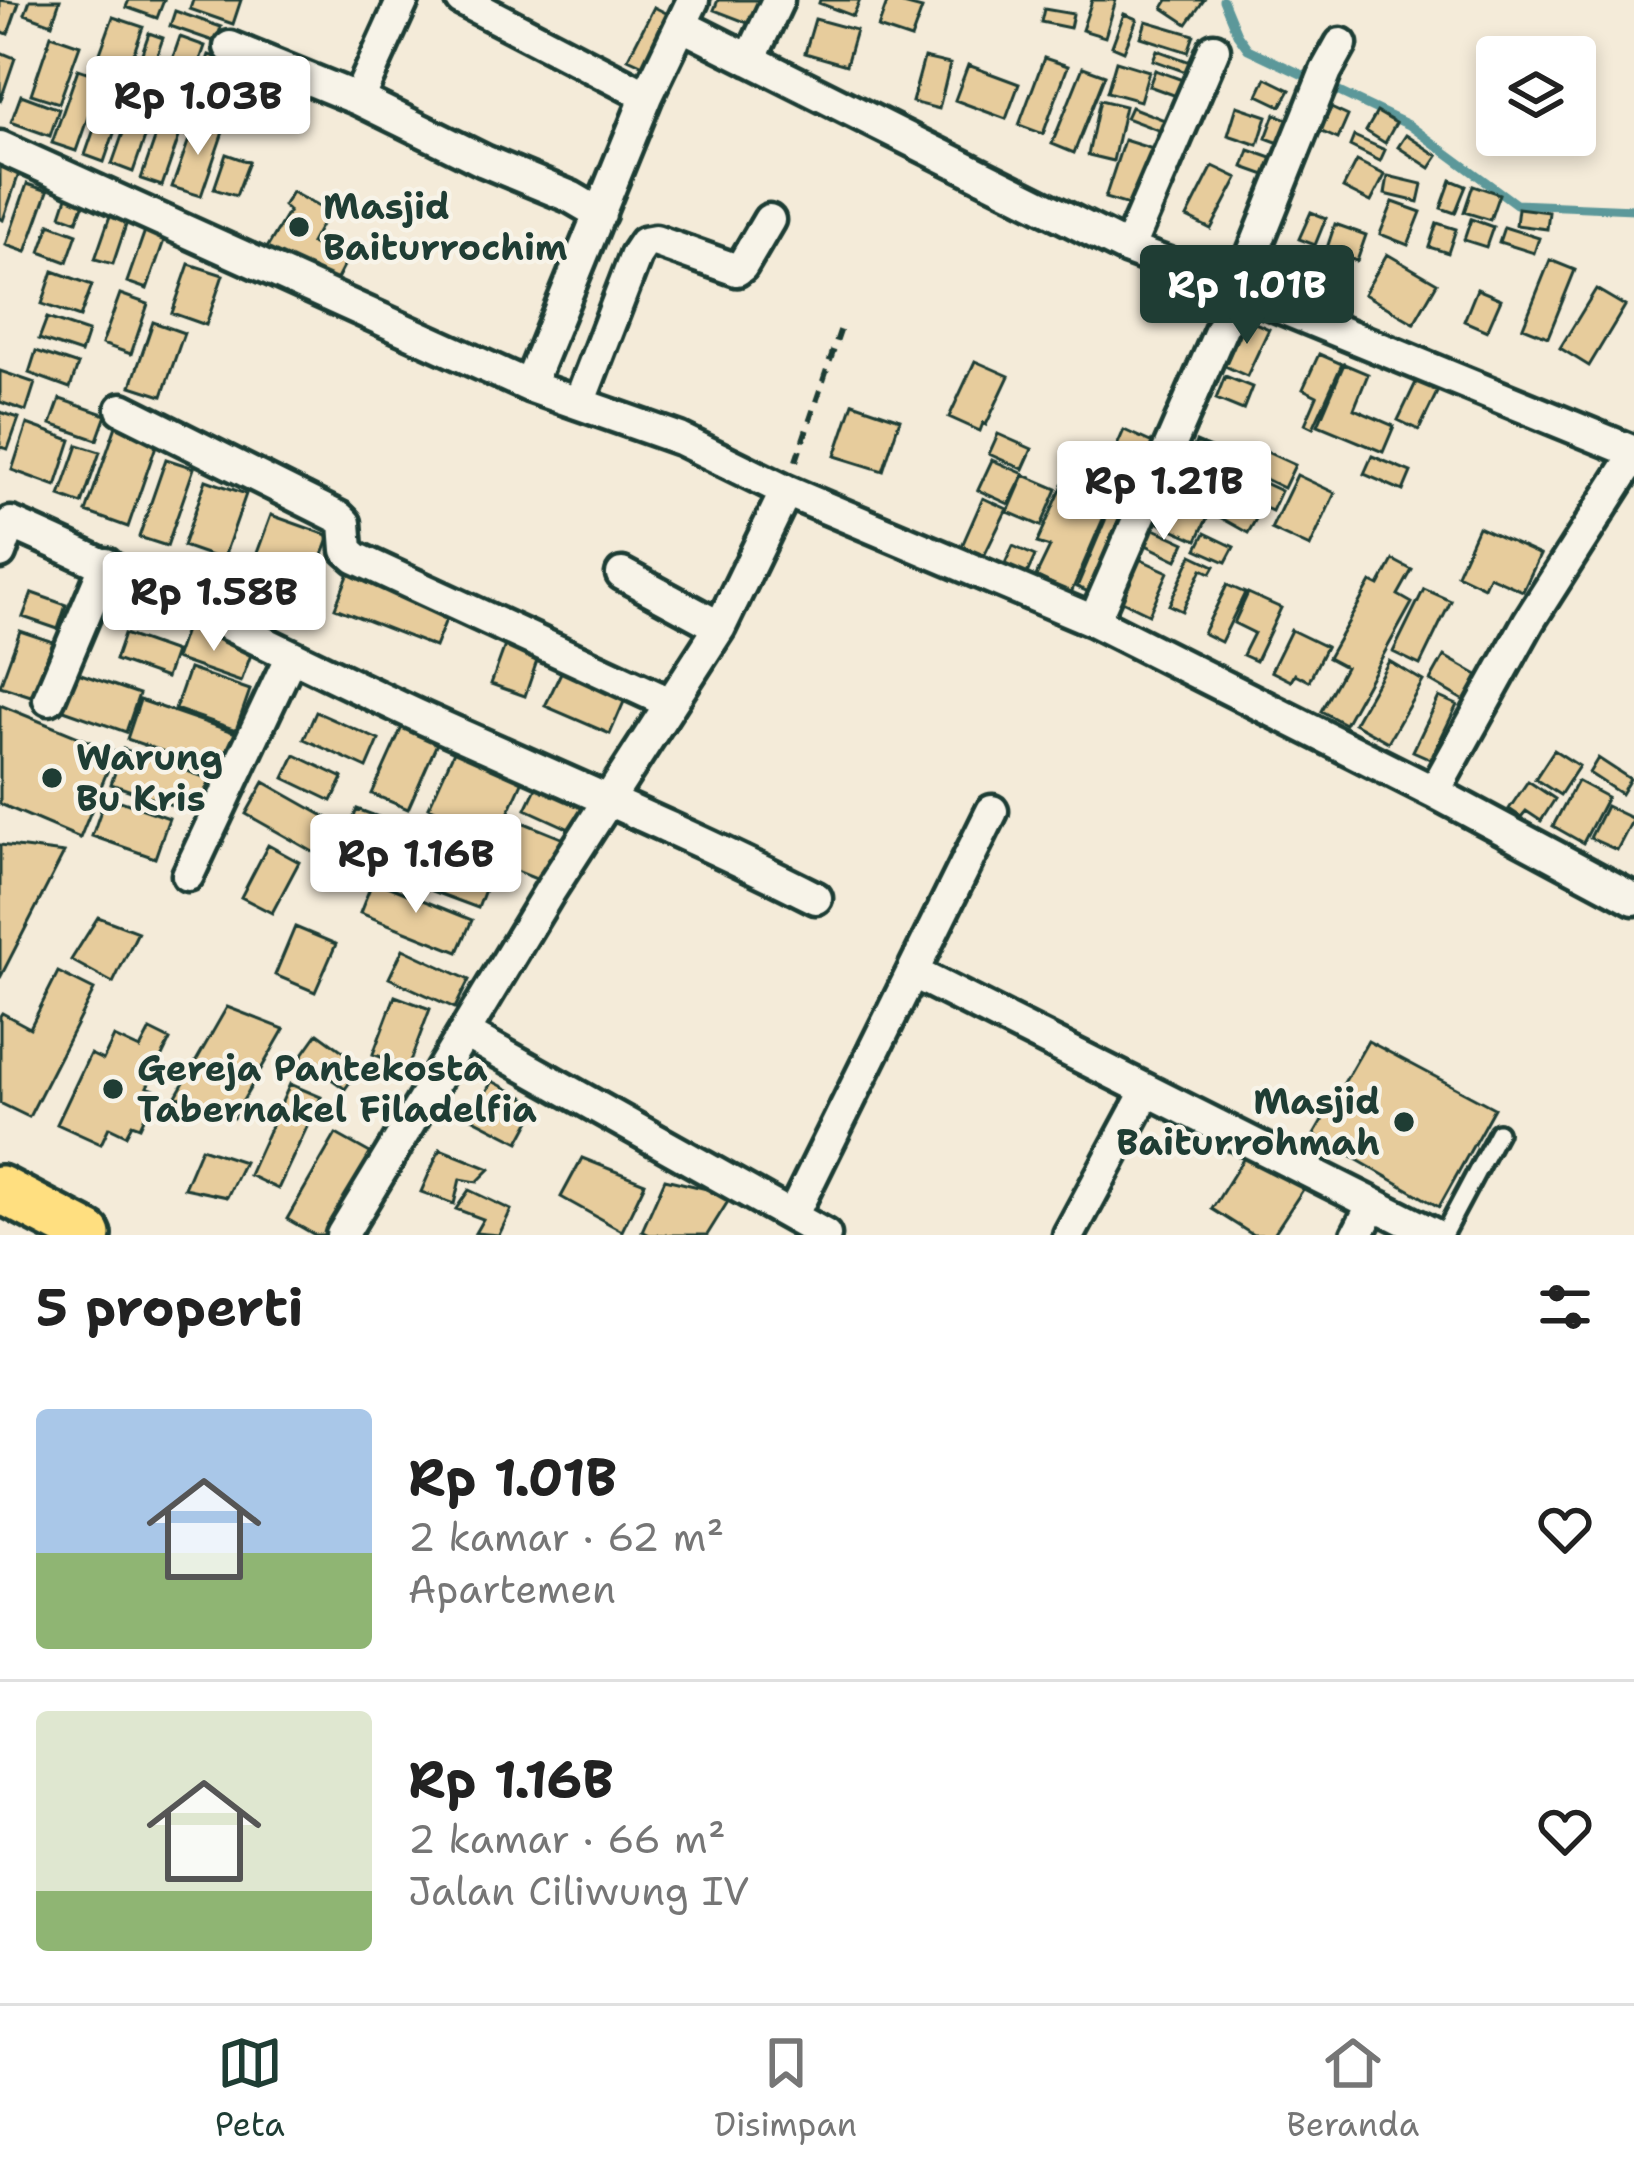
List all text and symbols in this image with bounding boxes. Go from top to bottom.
map controls [1476,36,1596,156]
button: layers [1476,36,1596,156]
pin: Rp 1.03B [74,56,322,158]
text: Rp 1.03B [113,69,283,121]
place label: Masjid Baiturrochim [323,182,568,272]
marker: Masjid Baiturrochim [286,214,312,240]
pin: Rp 1.01B [1123,245,1371,347]
text: Rp 1.01B [1167,258,1327,310]
pin: Rp 1.21B [1040,441,1288,543]
text: Rp 1.21B [1084,454,1244,506]
pin: Rp 1.58B [90,552,338,654]
text: Rp 1.58B [130,565,298,617]
place label: Warung Bu Kris [76,733,223,823]
marker: Warung Bu Kris [39,765,65,791]
pin: Rp 1.16B [292,814,540,916]
text: Rp 1.16B [337,827,495,879]
place label: Gereja Pantekosta Tabernakel Filadelfia [137,1044,537,1134]
marker: Gereja Pantekosta Tabernakel Filadelfia [100,1076,126,1102]
place label: Masjid Baiturrohmah [1116,1077,1380,1167]
marker: Masjid Baiturrohmah [1391,1109,1417,1135]
text: 5 properti [36,1273,303,1341]
icon: filters [1532,1274,1598,1340]
text: Rp 1.01B [408,1443,617,1511]
icon: home [132,1457,276,1601]
icon: heart [1532,1496,1598,1562]
text: 2 kamar · 62 m² [408,1511,724,1563]
text: Apartemen [408,1563,616,1615]
text: Rp 1.16B [408,1745,614,1813]
icon: home [132,1759,276,1903]
icon: heart [1532,1798,1598,1864]
text: 2 kamar · 66 m² [408,1813,726,1865]
text: Jalan Ciliwung IV [408,1865,749,1917]
tab: Peta [215,2030,285,2147]
tab: Disimpan [714,2030,857,2147]
tab: Beranda [1286,2030,1419,2147]

